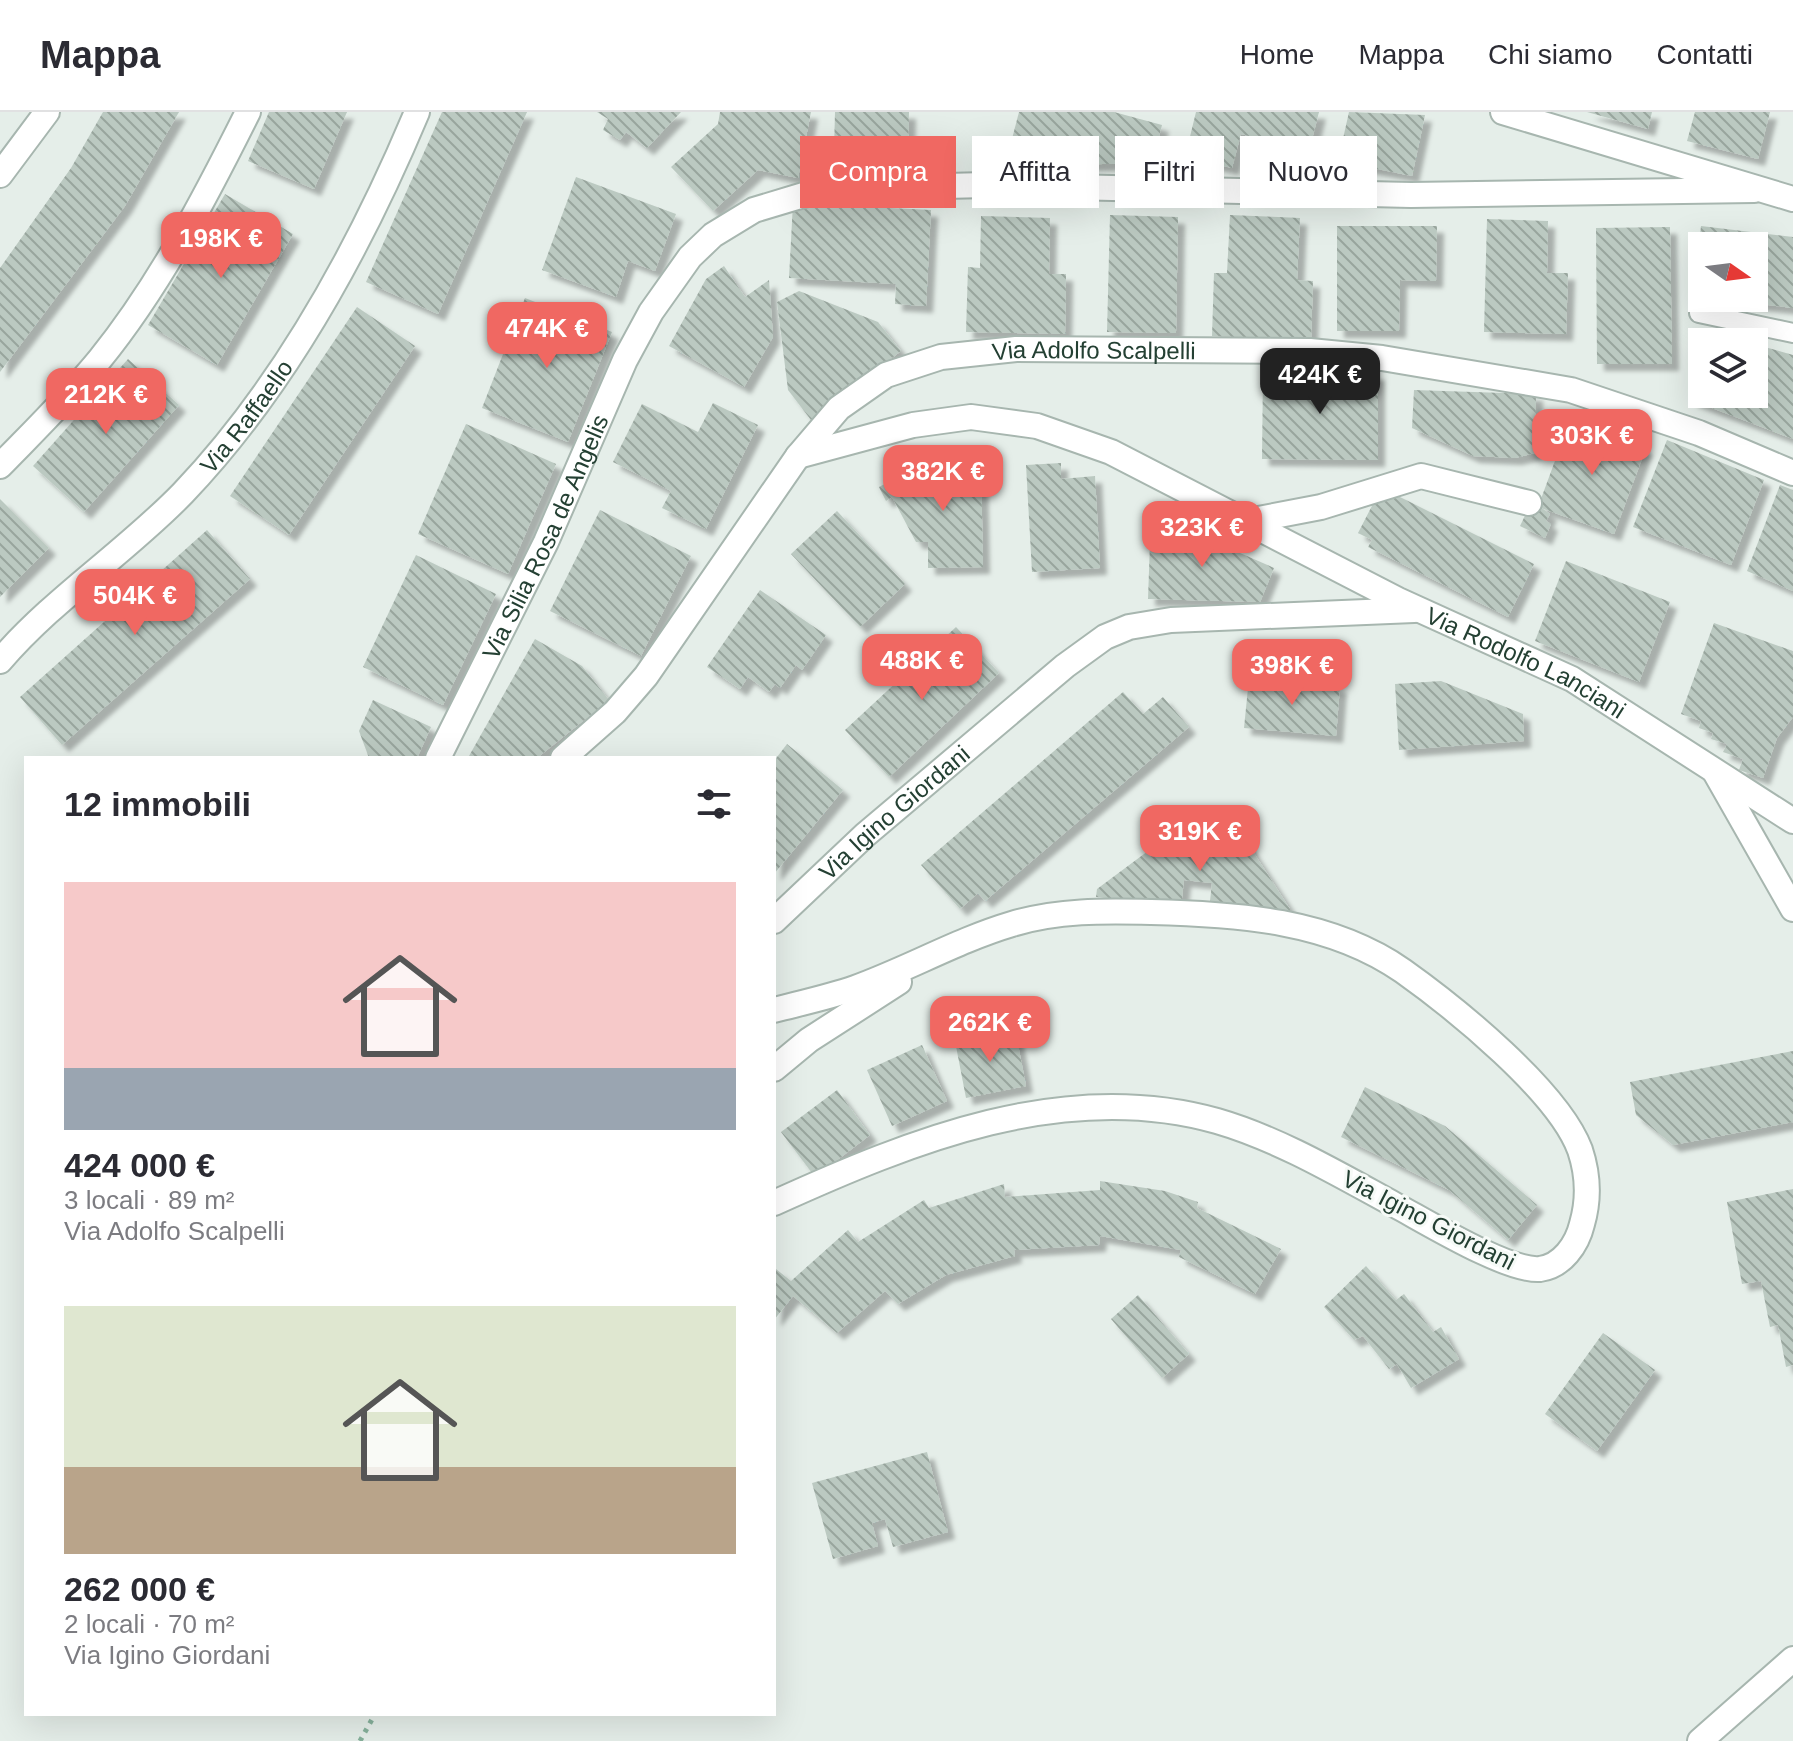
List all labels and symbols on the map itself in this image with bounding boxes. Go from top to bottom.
pin: 198K € [156,212,286,280]
north arrow [1688,232,1768,312]
pin: 474K € [482,302,612,370]
street label: Via Adolfo Scalpelli [991,335,1196,365]
pin: 424K € [1255,348,1385,416]
street label: Via Raffaello [194,355,298,479]
pin: 212K € [41,368,171,436]
pin: 303K € [1527,409,1657,477]
street label: Via Silia Rosa de Angelis [476,410,613,663]
pin: 382K € [878,445,1008,513]
pin: 323K € [1137,501,1267,569]
pin: 504K € [70,569,200,637]
street label: Via Rodolfo Lanciani [1422,601,1631,723]
pin: 488K € [857,634,987,702]
pin: 398K € [1227,639,1357,707]
street label: Via Igino Giordani [813,739,975,885]
pin: 319K € [1135,805,1265,873]
pin: 262K € [925,996,1055,1064]
street label: Via Igino Giordani [1338,1165,1520,1275]

